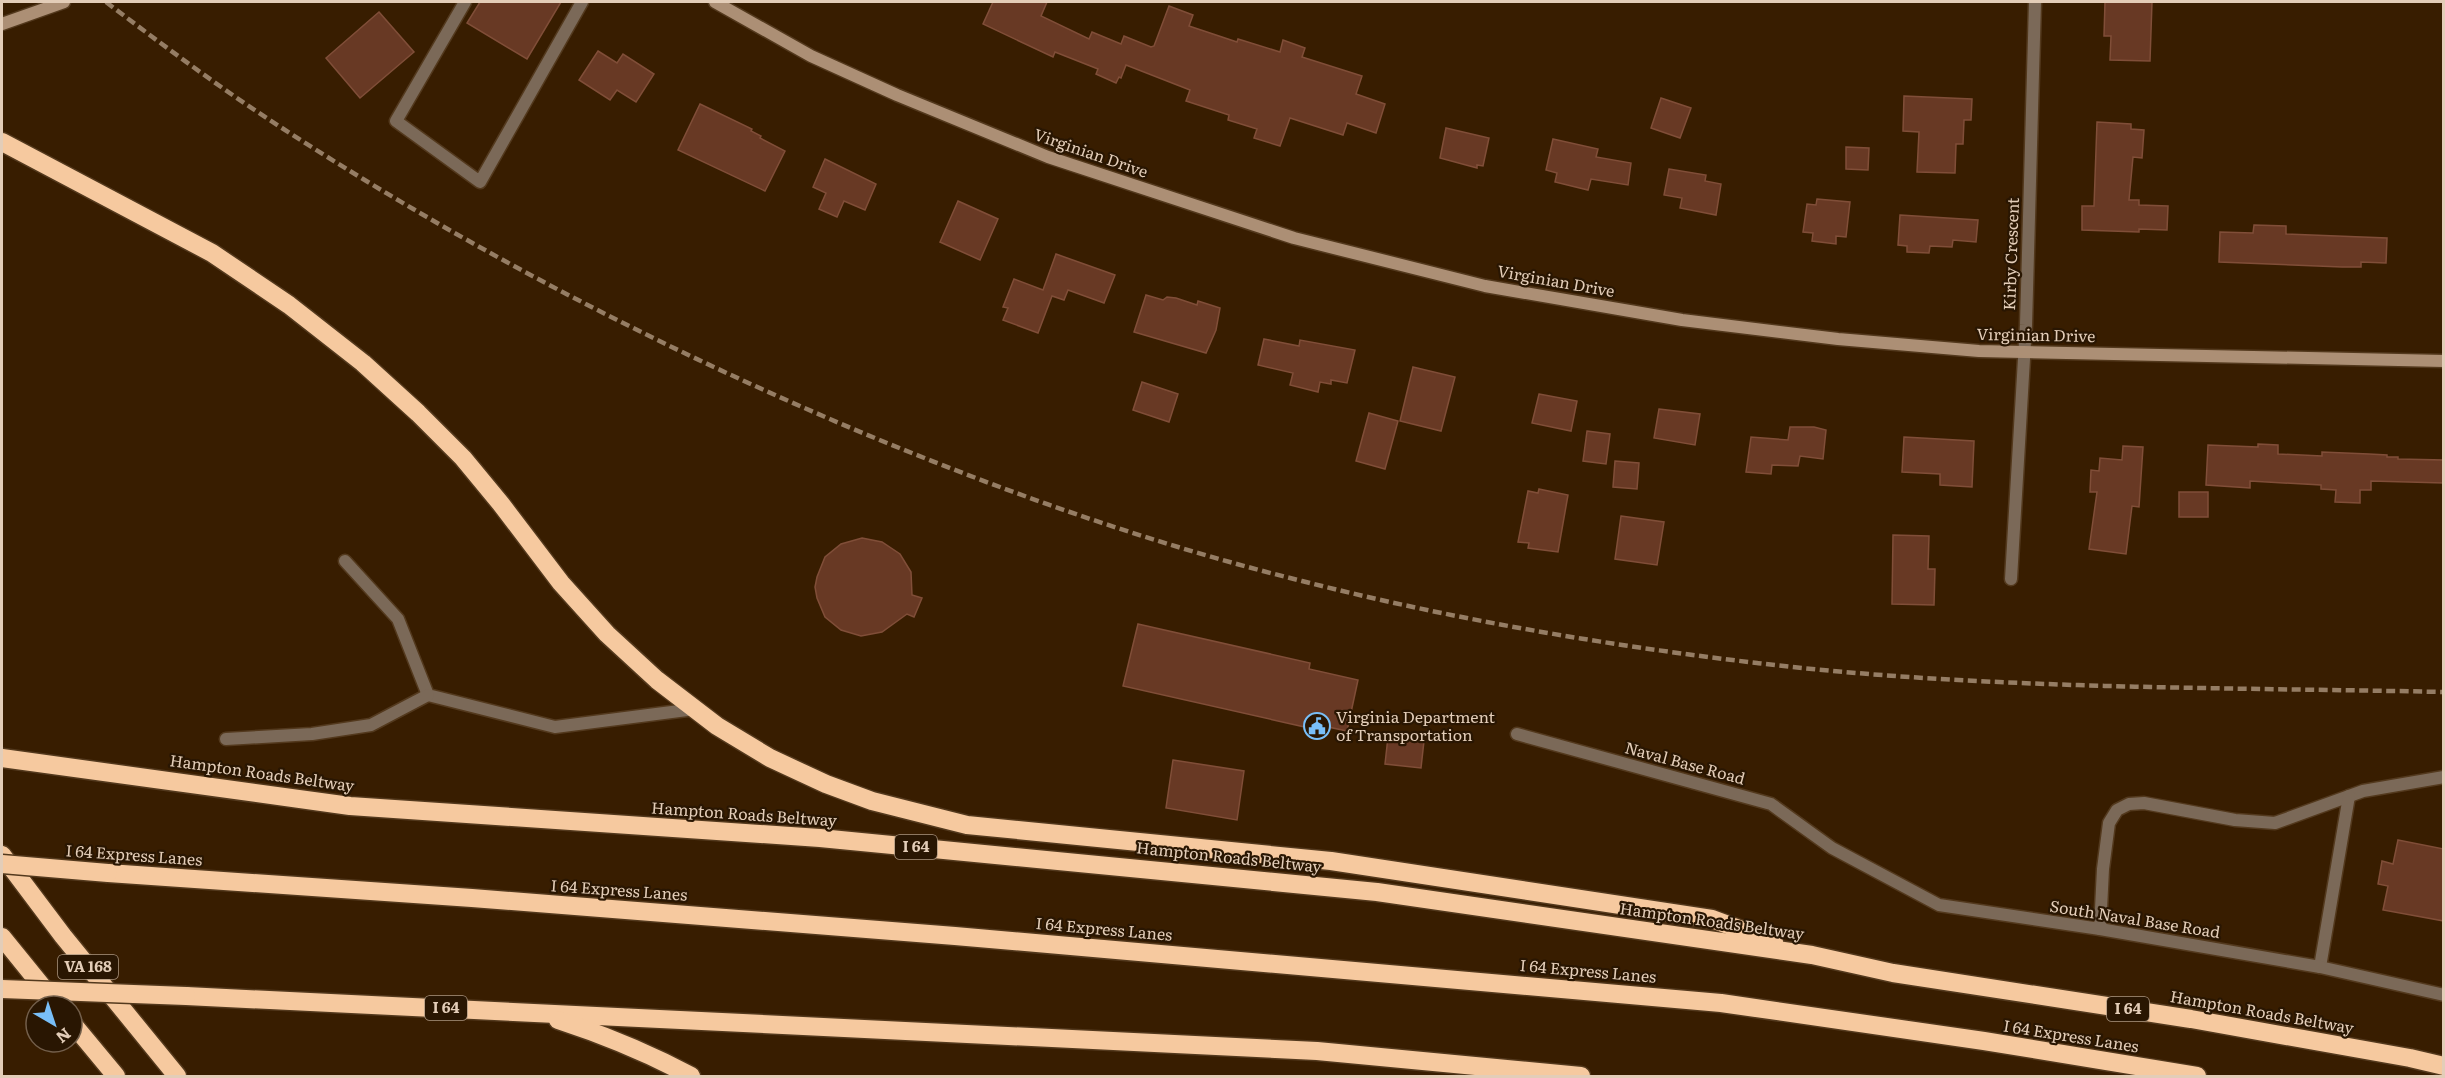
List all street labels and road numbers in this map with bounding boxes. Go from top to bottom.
street label: Virginian Drive [1031,121,1151,183]
street label: Kirby Crescent [1996,197,2024,311]
street label: Virginian Drive [1496,258,1617,302]
street label: Virginian Drive [1976,321,2096,347]
street label: Naval Base Road [1622,734,1748,790]
street label: Hampton Roads Beltway [168,747,357,797]
street label: Hampton Roads Beltway [650,795,838,832]
street label: Hampton Roads Beltway [1135,834,1324,878]
road number: I 64 [895,835,937,859]
street label: I 64 Express Lanes [65,837,203,871]
street label: I 64 Express Lanes [550,872,688,906]
street label: South Naval Base Road [2048,893,2222,943]
street label: Hampton Roads Beltway [1618,895,1807,945]
street label: I 64 Express Lanes [1035,910,1173,946]
street label: I 64 Express Lanes [1519,952,1657,988]
road number: VA 168 [58,955,118,979]
street label: Hampton Roads Beltway [2168,983,2357,1039]
road number: I 64 [425,996,467,1020]
road number: I 64 [2107,997,2149,1021]
street label: I 64 Express Lanes [2002,1012,2141,1058]

